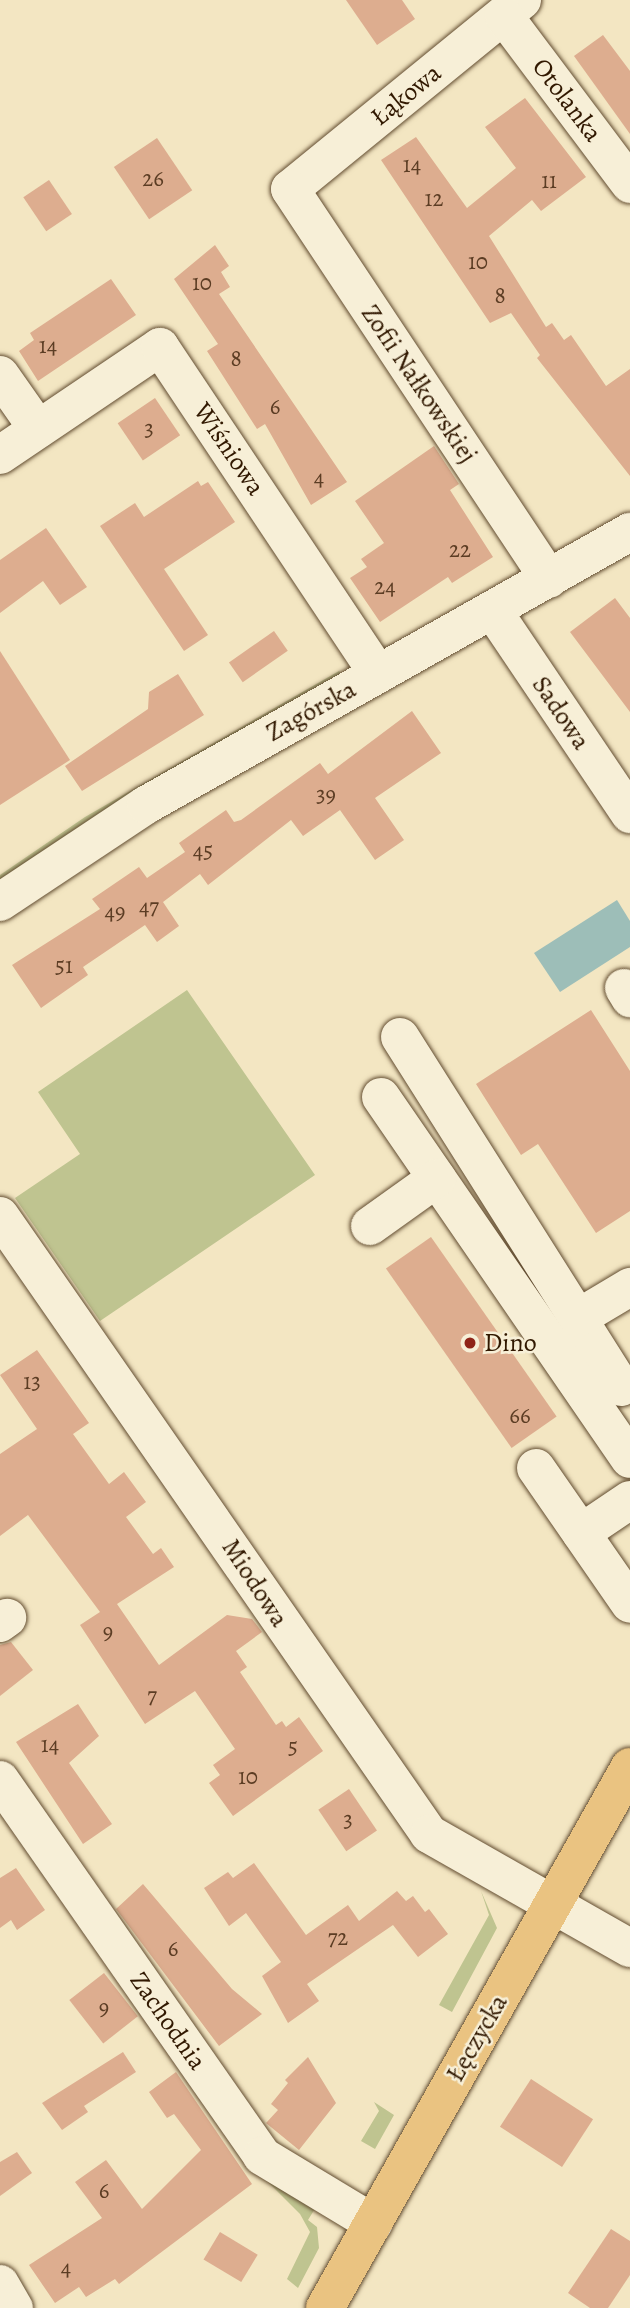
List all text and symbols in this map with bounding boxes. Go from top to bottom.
street label: Otolanka [525,52,609,148]
street label: Łąkowa [365,57,447,133]
house number: 14 [403,151,421,179]
house number: 26 [142,165,164,193]
house number: 11 [541,167,557,195]
house number: 12 [425,185,443,213]
house number: 10 [468,248,488,276]
house number: 10 [192,269,212,297]
house number: 8 [494,282,506,310]
street label: Zofii Nałkowskiej [355,299,483,469]
house number: 14 [39,332,57,360]
house number: 8 [230,345,242,373]
house number: 6 [270,393,280,421]
street label: Wiśniowa [187,397,271,501]
house number: 3 [144,415,154,443]
house number: 4 [314,464,324,492]
house number: 22 [449,536,471,564]
house number: 24 [374,573,396,601]
street label: Sadowa [525,670,597,756]
street label: Zagórska [261,674,361,748]
house number: 39 [316,781,336,809]
house number: 45 [193,837,213,865]
house number: 47 [139,893,159,921]
house number: 49 [105,898,125,926]
house number: 51 [55,952,73,980]
place label: Dino [484,1327,537,1359]
marker: Dino [462,1335,478,1351]
house number: 13 [23,1368,41,1396]
house number: 66 [509,1402,531,1430]
street label: Miodowa [215,1533,295,1633]
house number: 9 [103,1618,113,1646]
house number: 7 [147,1682,157,1710]
house number: 14 [41,1731,59,1759]
house number: 5 [288,1733,298,1761]
house number: 10 [238,1763,258,1791]
house number: 3 [343,1806,353,1834]
house number: 72 [328,1924,348,1952]
house number: 6 [168,1935,178,1963]
street label: Zachodnia [123,1966,213,2076]
street label: Łęczycka [440,1989,514,2087]
house number: 9 [99,1994,109,2022]
house number: 6 [99,2177,109,2205]
house number: 4 [61,2254,71,2282]

